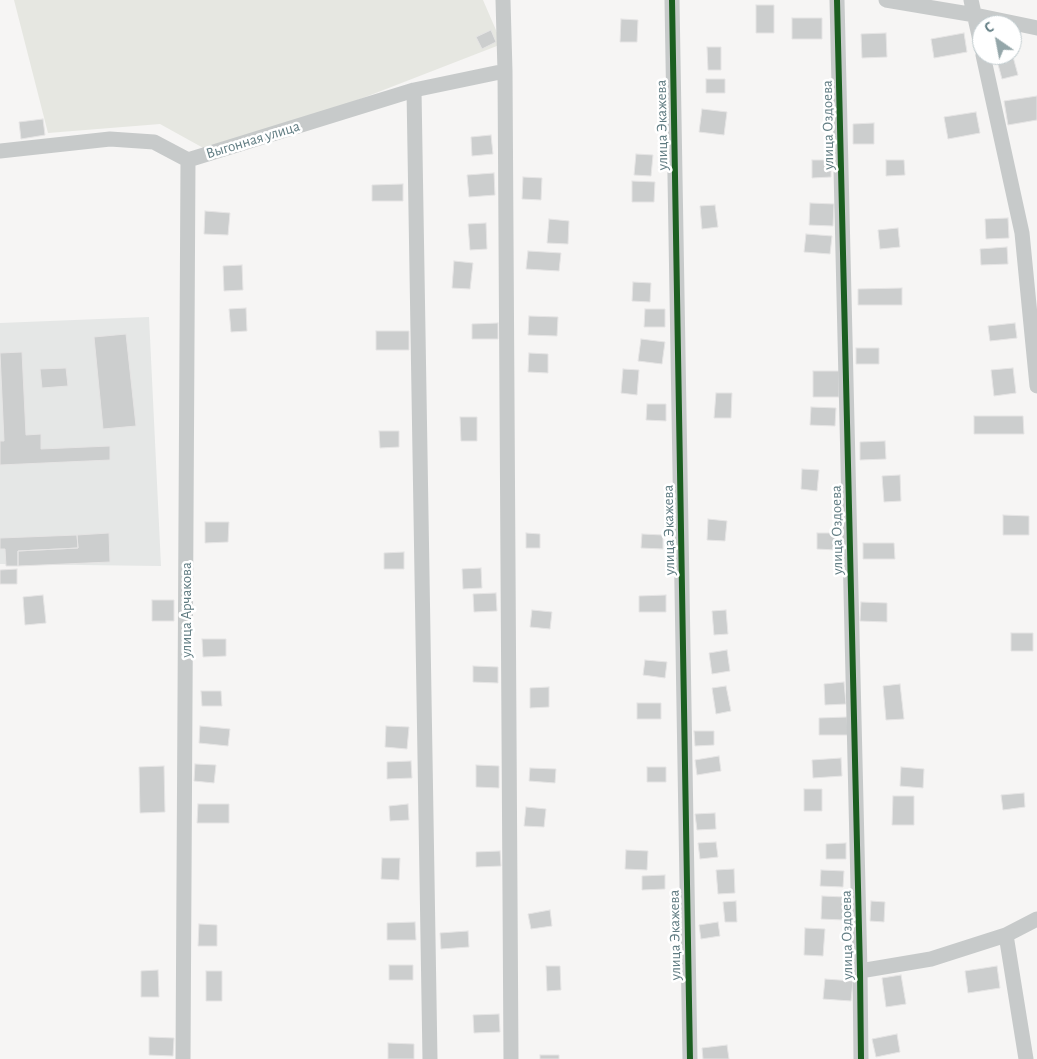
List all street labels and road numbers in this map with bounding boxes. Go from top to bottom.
street label: улица Экажева [652,80,672,170]
street label: улица Оздоева [818,80,838,170]
street label: Выгонная улица [204,117,302,163]
street label: улица Экажева [659,485,679,575]
street label: улица Оздоева [827,485,847,575]
street label: улица Арчакова [177,562,195,658]
street label: улица Экажева [665,890,685,980]
street label: улица Оздоева [837,890,857,980]

